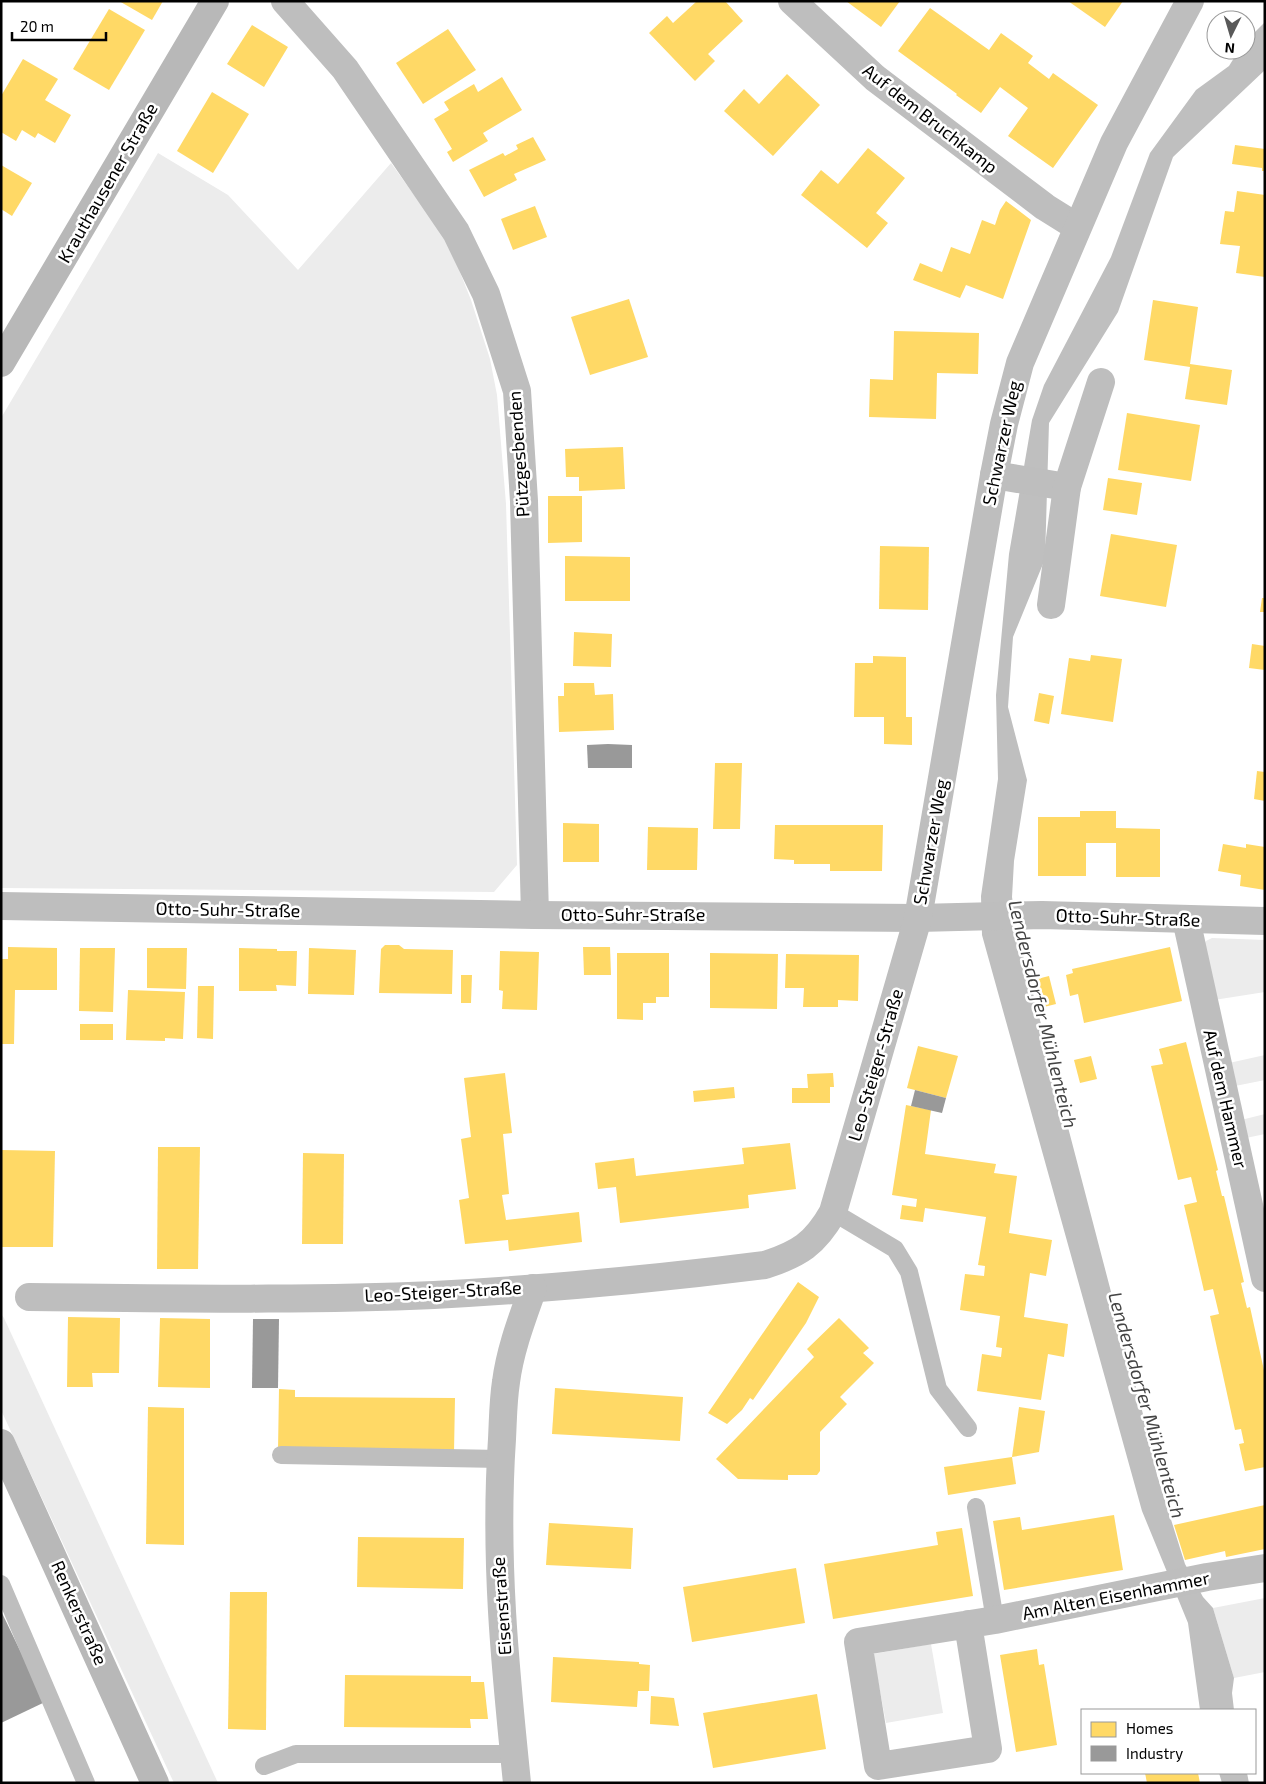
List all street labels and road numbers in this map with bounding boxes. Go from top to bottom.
street label: Auf dem Bruchkamp [859,59,1002,178]
street label: Krauthausener Straße [52,99,162,266]
street label: Schwarzer Weg [977,378,1025,507]
street label: Pützgesbenden [503,390,533,518]
street label: Schwarzer Weg [908,777,952,906]
street label: Otto-Suhr-Straße [156,897,301,921]
street label: Otto-Suhr-Straße [561,903,705,925]
street label: Otto-Suhr-Straße [1055,903,1201,931]
street label: Leo-Steiger-Straße [843,986,907,1144]
street label: Auf dem Hammer [1199,1027,1253,1170]
street label: Leo-Steiger-Straße [364,1276,522,1306]
street label: Eisenstraße [487,1556,515,1656]
street label: Renkerstraße [47,1557,113,1668]
street label: Am Alten Eisenhammer [1020,1566,1211,1624]

